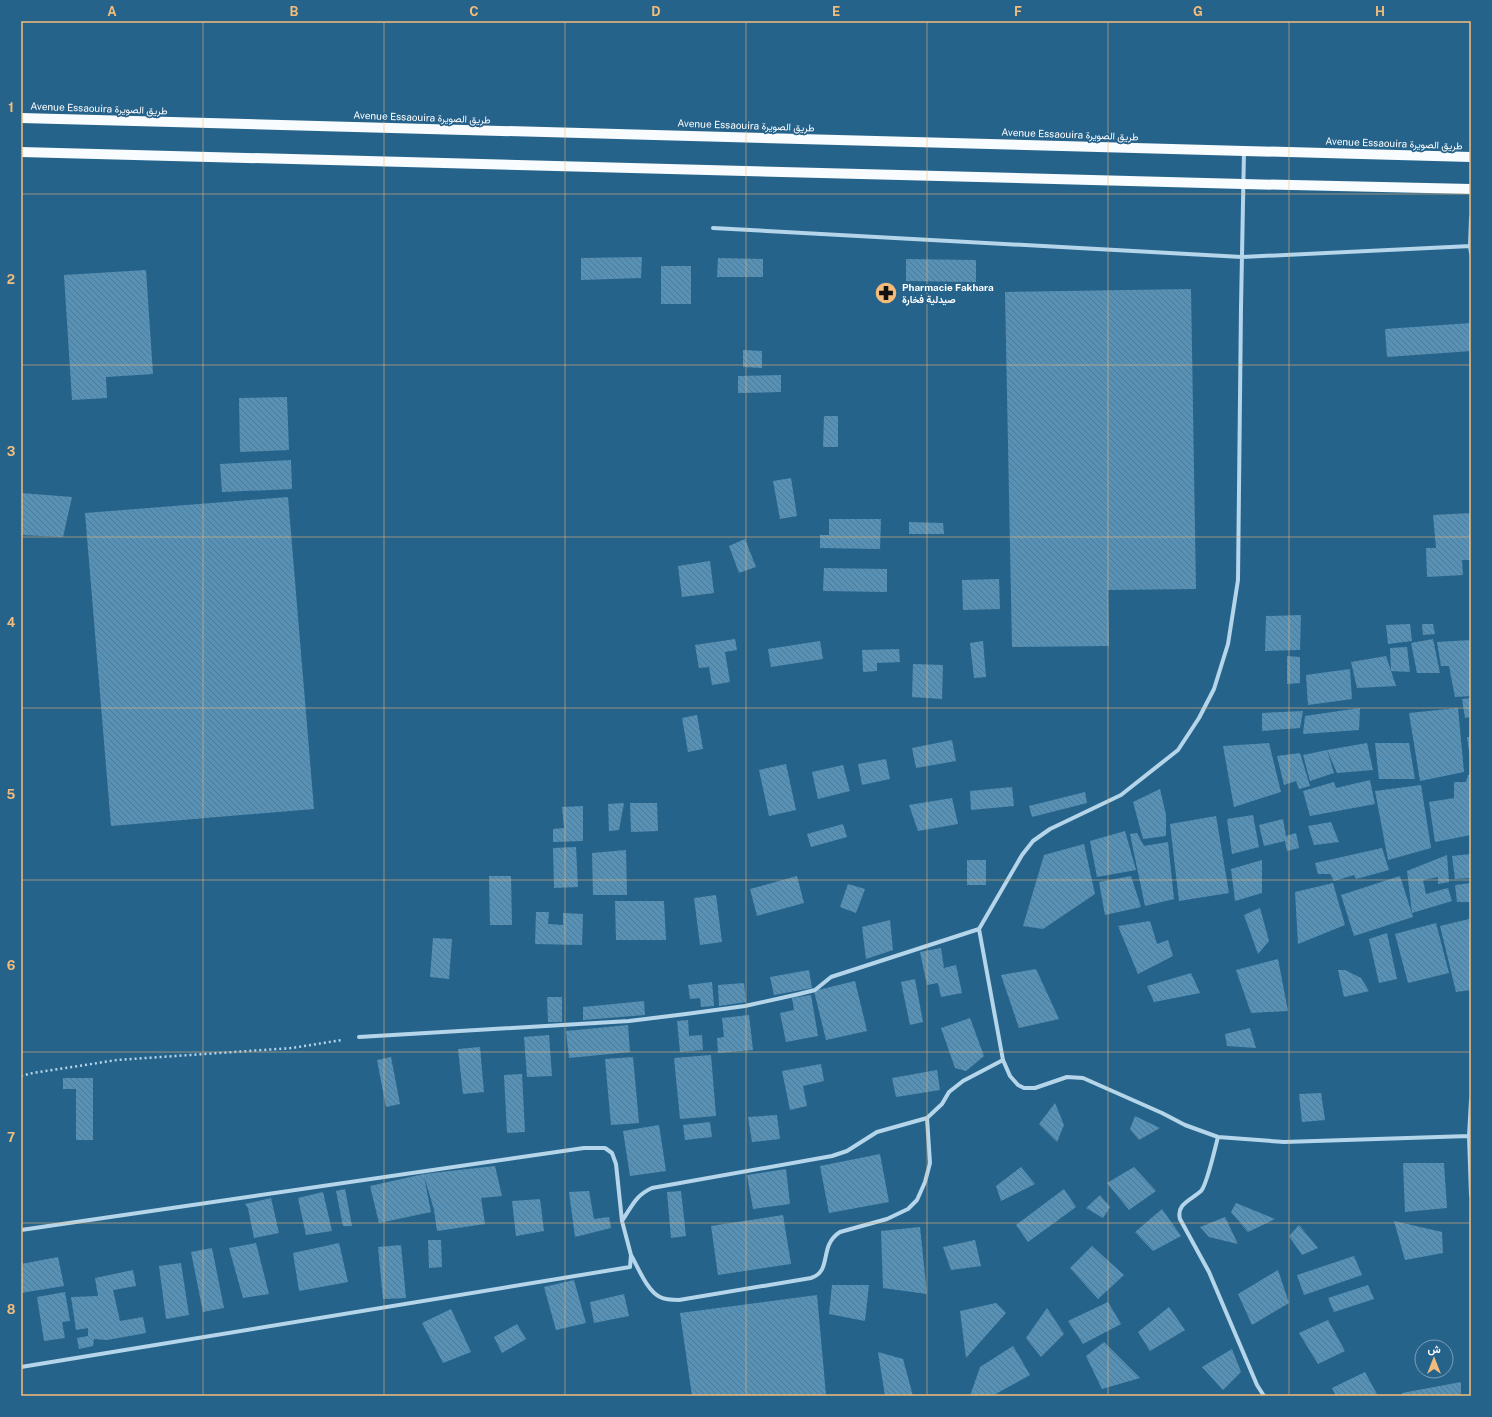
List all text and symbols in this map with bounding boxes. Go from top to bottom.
text: A [107,4,117,19]
text: B [290,4,299,19]
text: C [469,4,479,19]
text: D [651,4,661,19]
text: E [832,4,840,19]
text: F [1014,4,1022,19]
text: G [1193,4,1203,19]
text: H [1375,4,1385,19]
text: 1 [8,100,14,115]
street label: Avenue Essaouira طريق الصويرة [30,100,168,117]
street label: Avenue Essaouira طريق الصويرة [353,109,491,126]
street label: Avenue Essaouira طريق الصويرة [677,117,815,134]
street label: Avenue Essaouira طريق الصويرة [1001,126,1139,143]
street label: Avenue Essaouira طريق الصويرة [1325,135,1463,152]
text: 2 [7,272,15,287]
pharmacy icon: Pharmacie Fakhara صيدلية فخارة [873,280,899,306]
place label: Pharmacie Fakhara صيدلية فخارة [902,281,994,306]
text: 3 [7,444,16,459]
text: 4 [7,615,16,630]
text: 5 [7,787,16,802]
text: 6 [7,958,16,973]
text: 7 [7,1130,15,1145]
text: 8 [7,1302,16,1317]
north arrow [1414,1339,1454,1379]
text: ش [1427,1343,1441,1356]

